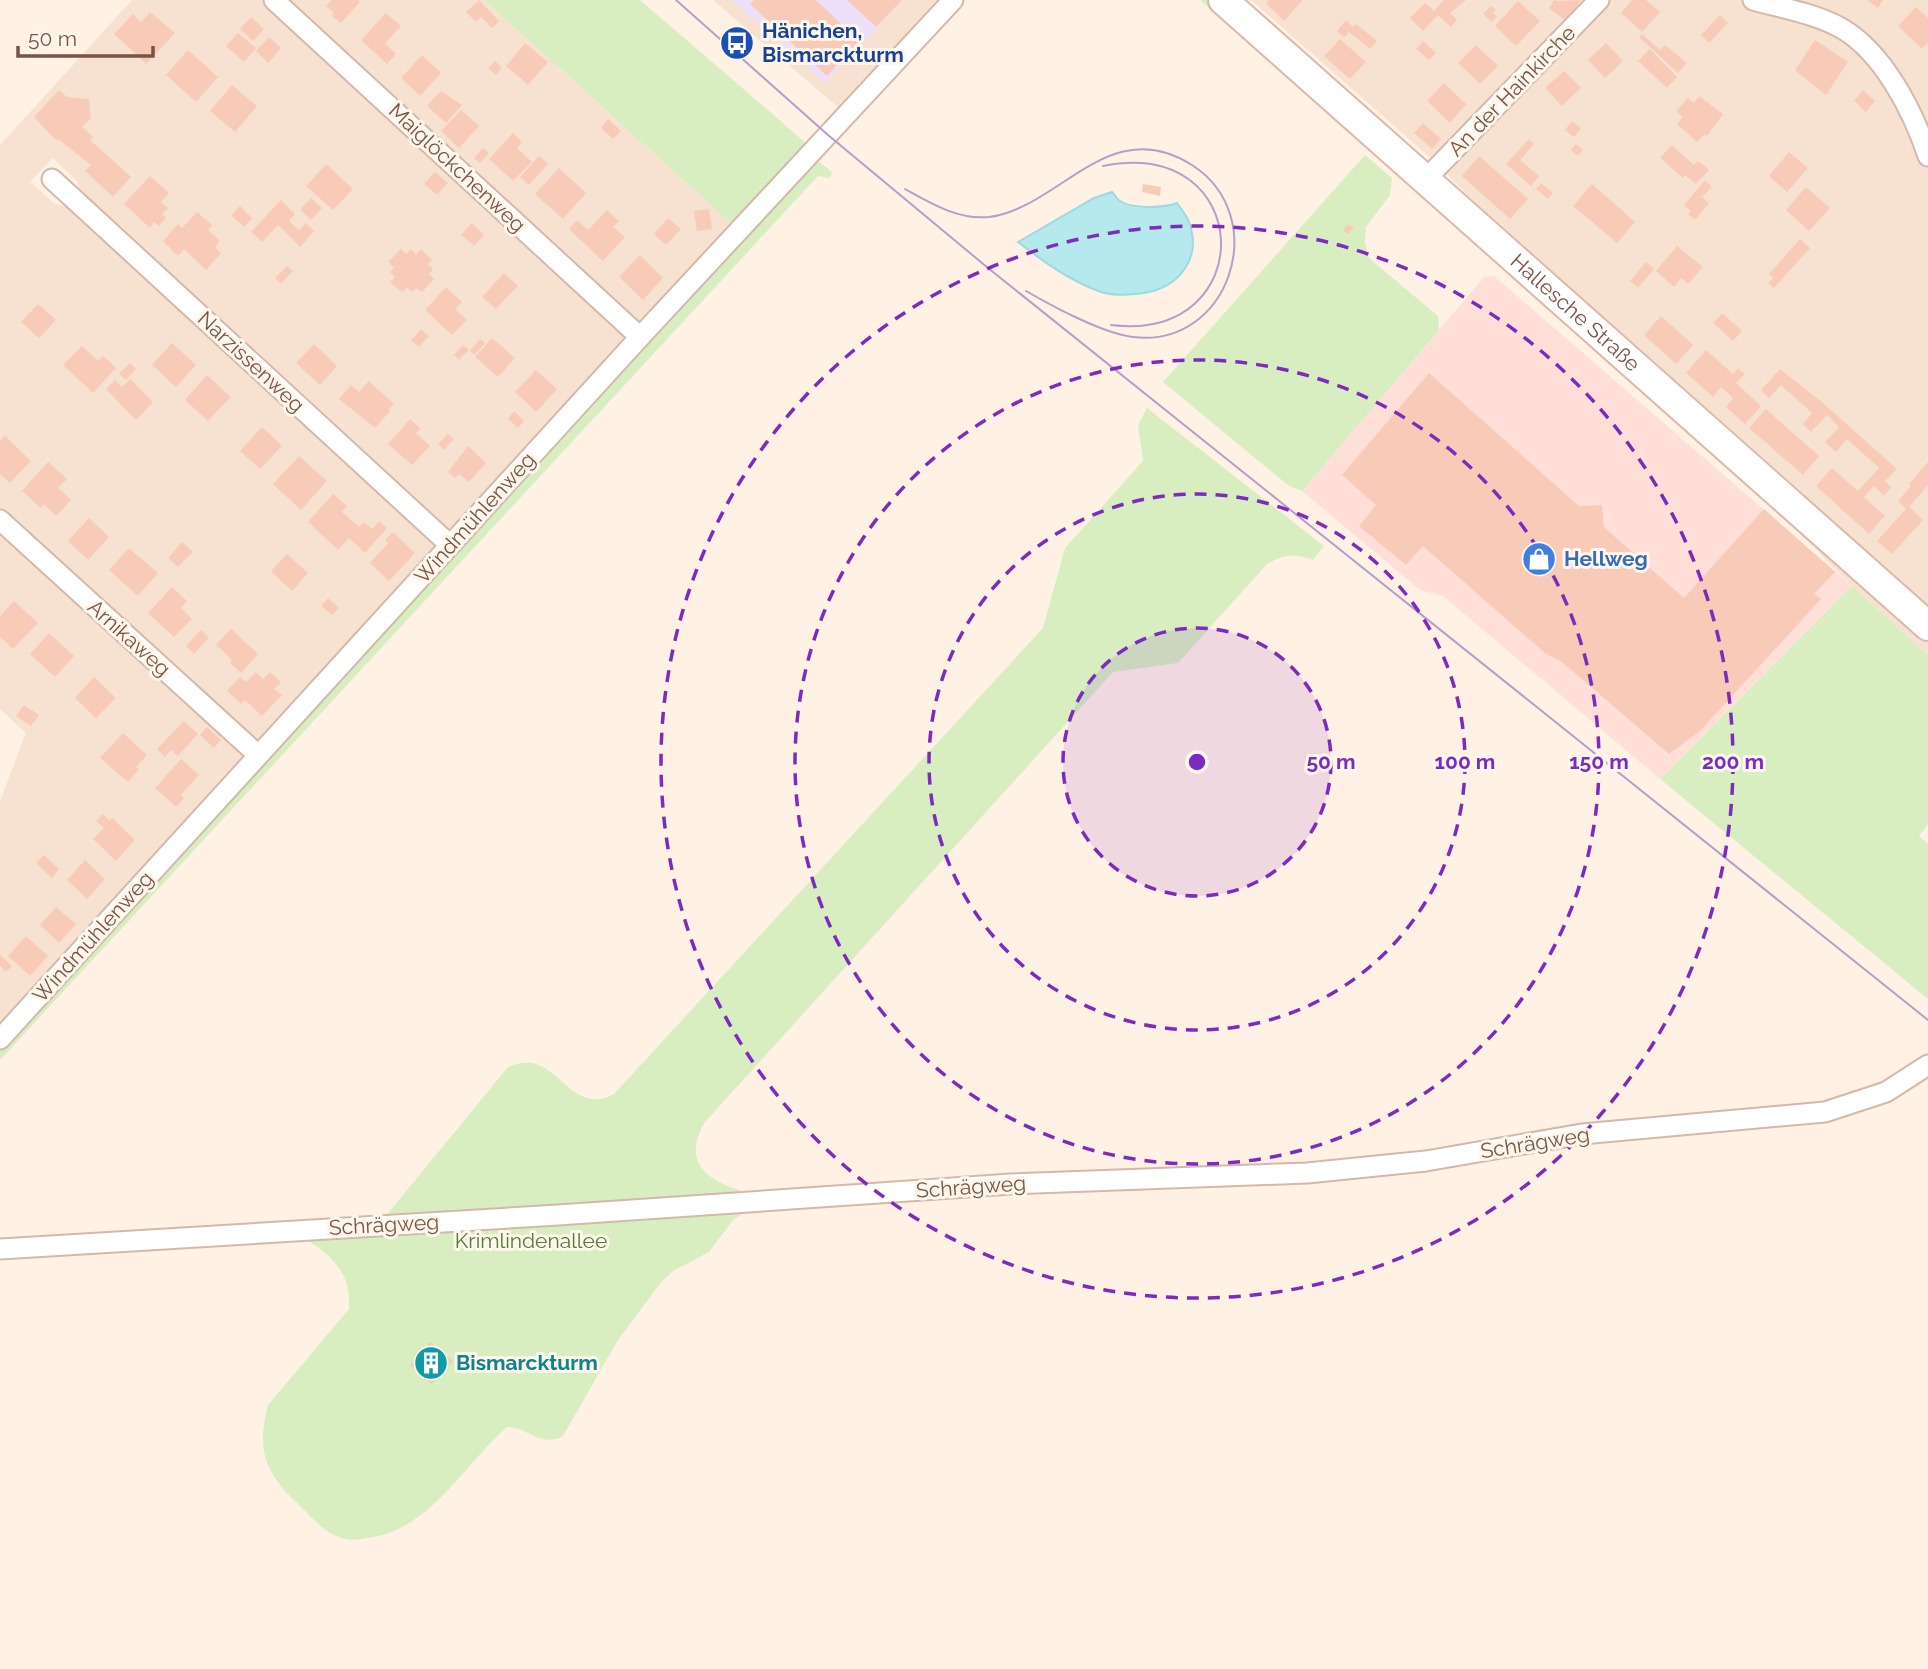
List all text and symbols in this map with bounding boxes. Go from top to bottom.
scale bar [18,14,152,58]
place label: Hänichen, Bismarckturm [762,18,904,67]
street label: An der Hainkirche [1443,20,1580,161]
bus stop icon: Hänichen, Bismarckturm [718,24,756,62]
text: 50 m [28,26,77,51]
street label: Maiglöckchenweg [384,98,531,237]
street label: Hallesche Straße [1506,248,1645,376]
street label: Narzissenweg [193,306,310,417]
street label: Windmühlenweg [409,447,540,588]
shop icon: Hellweg [1520,540,1558,578]
place label: Hellweg [1564,546,1648,571]
street label: Arnikaweg [83,594,176,681]
text: 50 m [1306,749,1356,774]
text: 100 m [1435,749,1495,774]
text: 150 m [1569,749,1629,774]
text: 200 m [1702,749,1764,774]
centre of rings [1185,750,1209,774]
street label: Windmühlenweg [27,866,158,1007]
street label: Schrägweg [1479,1122,1591,1163]
street label: Schrägweg [915,1170,1027,1203]
street label: Schrägweg [328,1209,440,1240]
park label: Krimlindenallee [455,1228,607,1253]
building icon: Bismarckturm [412,1344,450,1382]
place label: Bismarckturm [456,1350,598,1375]

